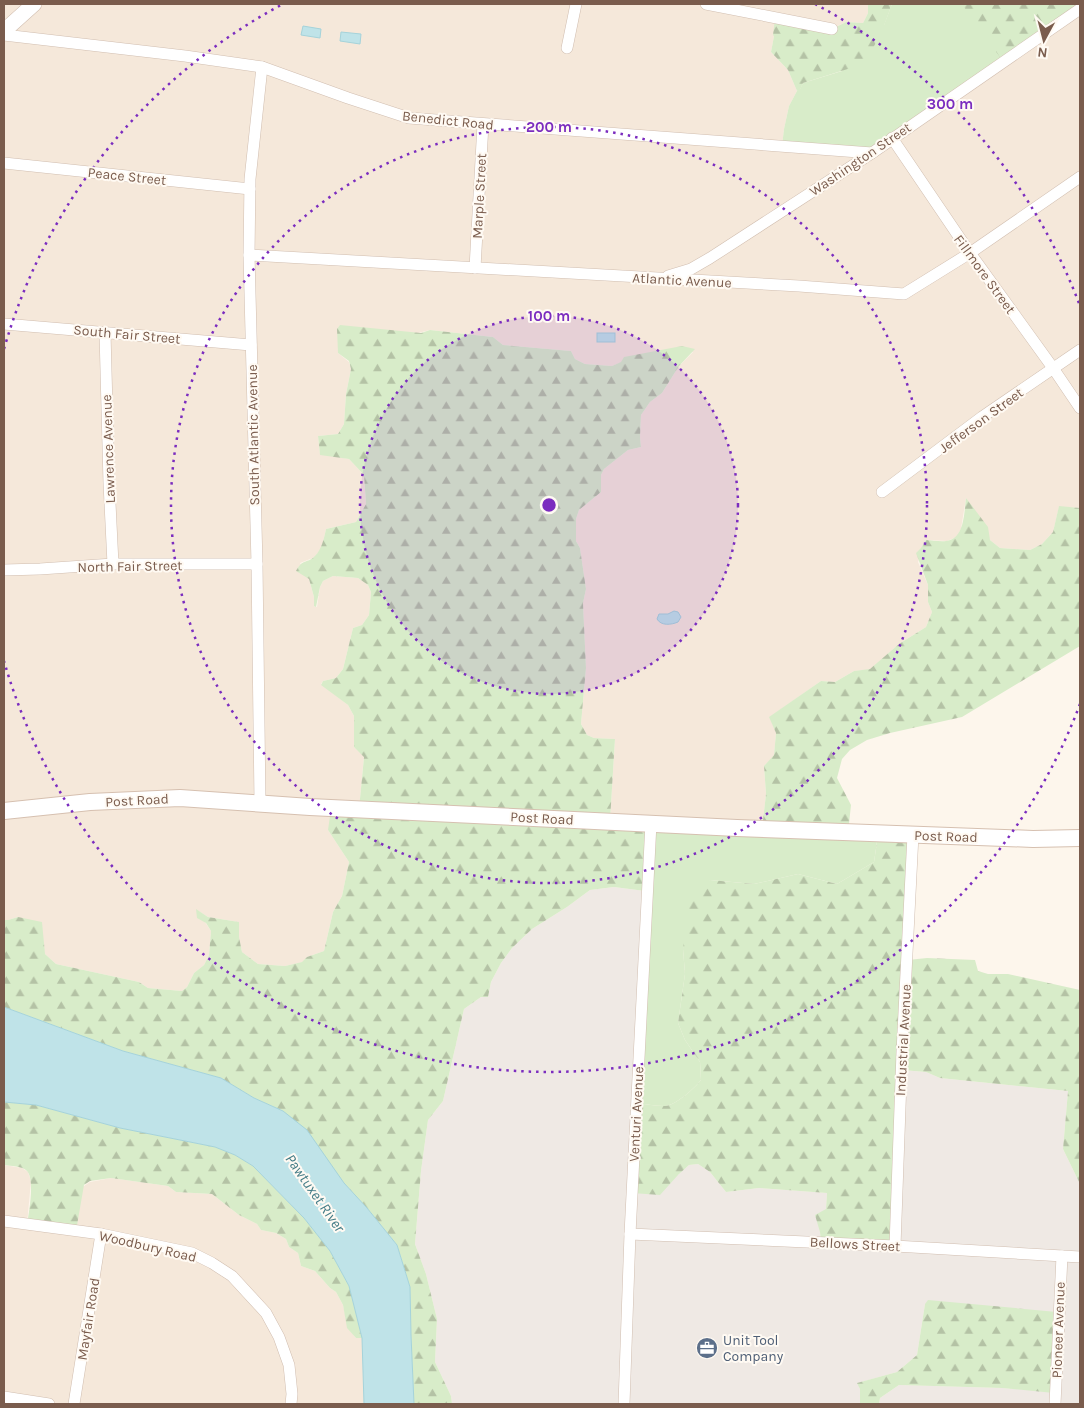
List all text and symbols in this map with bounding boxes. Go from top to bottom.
north arrow [1019,15,1069,65]
text: N [1036,43,1048,61]
text: 300 m [927,95,973,113]
street label: Benedict Road [401,107,495,134]
text: 200 m [526,118,572,136]
street label: Washington Street [806,119,914,200]
street label: Marple Street [469,153,490,239]
street label: Peace Street [87,164,167,189]
street label: Fillmore Street [950,231,1019,317]
street label: Atlantic Avenue [632,269,732,292]
text: 100 m [528,307,570,325]
street label: South Fair Street [73,321,181,348]
street label: South Atlantic Avenue [244,364,263,506]
street label: Jefferson Street [936,384,1027,457]
street label: Lawrence Avenue [98,394,119,504]
centre of rings [540,496,558,514]
street label: North Fair Street [77,557,183,576]
street label: Post Road [105,790,169,811]
street label: Post Road [510,808,574,829]
street label: Post Road [914,827,978,846]
street label: Industrial Avenue [892,984,915,1096]
street label: Venturi Avenue [626,1066,647,1162]
water label: Pawtuxet River [281,1150,349,1236]
street label: Woodbury Road [97,1227,198,1266]
street label: Bellows Street [809,1234,901,1255]
street label: Mayfair Road [74,1277,103,1362]
street label: Pioneer Avenue [1048,1281,1069,1379]
place label: Unit Tool Company [723,1332,784,1365]
office icon: Unit Tool Company [695,1336,719,1360]

